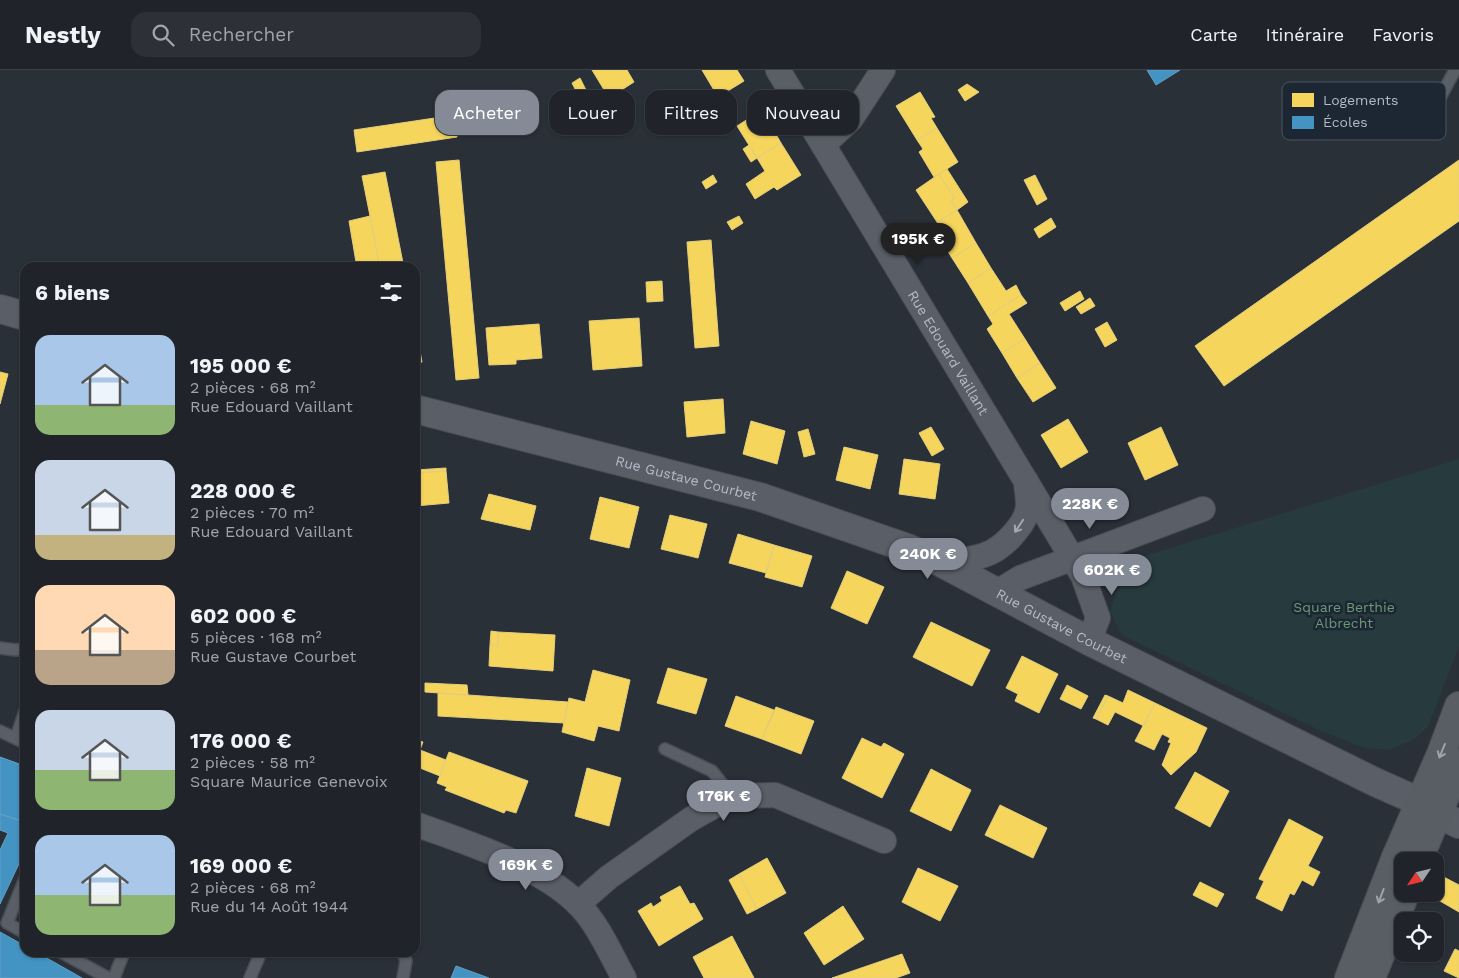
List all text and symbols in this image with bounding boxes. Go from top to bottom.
search box [131,12,481,57]
text: Nestly [25,21,101,49]
icon: search [149,21,177,49]
text: Rechercher [189,23,294,46]
text: Carte [1190,24,1238,45]
text: Itinéraire [1266,24,1344,45]
text: Favoris [1372,24,1434,45]
legend [1282,82,1446,140]
chip: Acheter [435,90,539,135]
chip: Louer [549,90,635,135]
chip: Filtres [645,90,737,135]
chip: Nouveau [747,90,859,135]
text: Logements [1323,92,1398,108]
text: Écoles [1323,114,1368,130]
pin: 195K € [877,222,959,265]
text: 195K € [892,229,944,248]
icon: filters [377,278,405,306]
text: 6 biens [35,280,110,305]
street label: Rue Edouard Vaillant [905,287,992,418]
text: 195 000 € [190,353,291,378]
icon: home [75,355,135,415]
text: 2 pièces · 68 m² [190,378,316,397]
text: Rue Edouard Vaillant [190,397,353,416]
street label: Rue Gustave Courbet [614,452,759,504]
text: 228 000 € [190,478,296,503]
icon: home [75,480,135,540]
pin: 228K € [1049,488,1131,530]
text: 228K € [1062,494,1118,513]
text: 2 pièces · 70 m² [190,503,314,522]
one-way arrow [1014,518,1024,532]
text: Rue Edouard Vaillant [190,522,353,541]
pin: 240K € [887,538,969,580]
text: 240K € [900,544,956,563]
pin: 602K € [1071,554,1153,596]
text: 602K € [1084,560,1140,579]
street label: Rue Gustave Courbet [993,585,1130,667]
park label: Square Berthie Albrecht [1293,599,1395,631]
text: 602 000 € [190,603,296,628]
icon: home [75,605,135,665]
text: 5 pièces · 168 m² [190,628,322,647]
text: Rue Gustave Courbet [190,647,356,666]
text: 176 000 € [190,728,292,753]
icon: home [75,730,135,790]
one-way arrow [1436,744,1445,759]
text: 2 pièces · 58 m² [190,753,315,772]
text: Square Maurice Genevoix [190,772,388,791]
pin: 176K € [683,780,765,822]
text: 176K € [698,786,750,805]
pin: 169K € [485,848,567,891]
north arrow [1394,852,1444,902]
map controls [1394,852,1444,962]
text: 169 000 € [190,853,292,878]
icon: home [75,855,135,915]
text: 169K € [499,855,553,874]
text: 2 pièces · 68 m² [190,878,316,897]
one-way arrow [1376,888,1385,903]
text: Rue du 14 Août 1944 [190,897,348,916]
button: locate [1394,912,1444,962]

